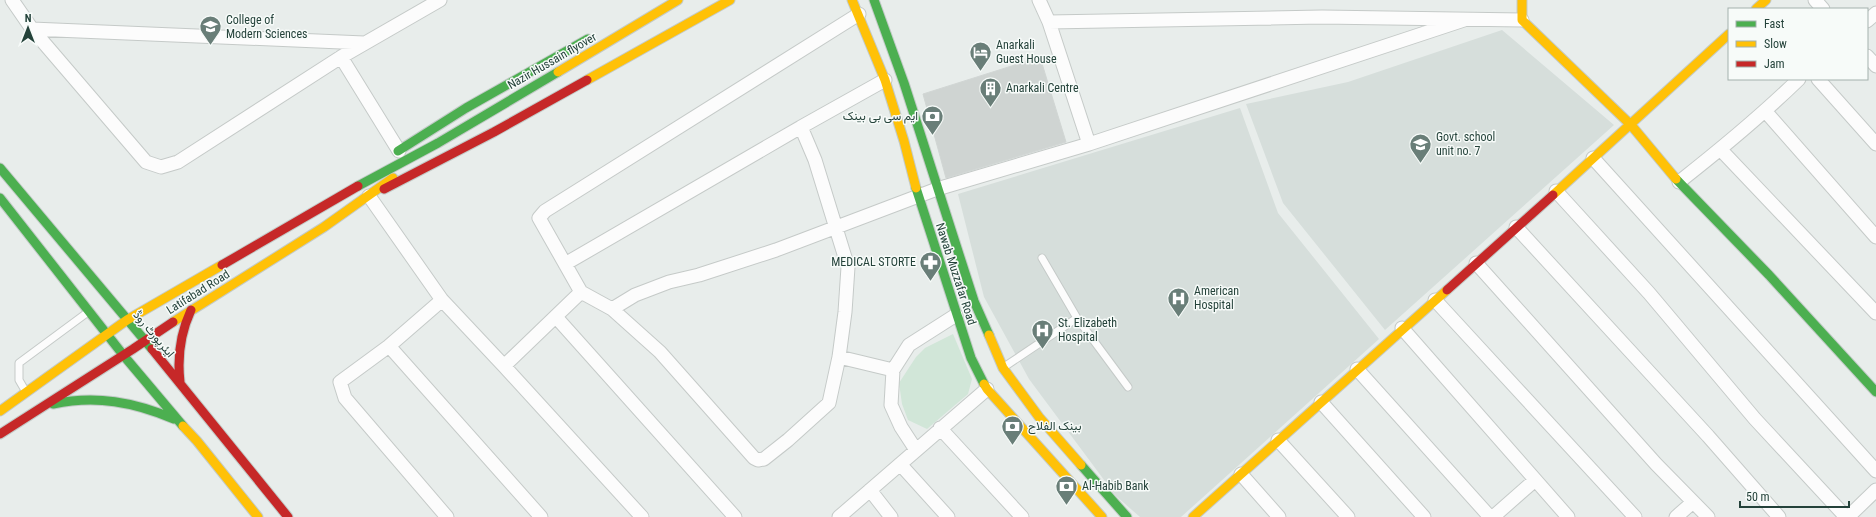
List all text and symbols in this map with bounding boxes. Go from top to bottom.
north arrow [8,8,48,48]
legend [1728,8,1868,80]
text: N [25,12,32,25]
place label: College of Modern Sciences [226,13,308,41]
school or university icon: College of Modern Sciences [198,14,224,47]
text: Fast [1764,17,1785,31]
street label: Nazir Hussain flyover [505,30,599,92]
text: Slow [1764,37,1787,51]
place label: Anarkali Guest House [996,38,1057,66]
hotel icon: Anarkali Guest House [967,39,993,72]
text: Jam [1764,57,1785,71]
building icon: Anarkali Centre [978,75,1004,108]
place label: Anarkali Centre [1006,81,1079,95]
bank icon: ایم سی بی بینک [920,103,946,136]
place label: ایم سی بی بینک [843,109,918,124]
place label: Govt. school unit no. 7 [1436,130,1495,158]
school or university icon: Govt. school unit no. 7 [1407,131,1433,164]
street label: Nawab Muzzafar Road [933,221,979,327]
pharmacy icon: MEDICAL STORTE [918,249,944,282]
place label: MEDICAL STORTE [831,255,916,269]
street label: Latifabad Road [164,267,232,317]
place label: American Hospital [1194,284,1239,312]
hospital icon: American Hospital [1166,285,1192,318]
street label: ایئرپورٹ روڈ [130,308,178,361]
place label: St. Elizabeth Hospital [1058,316,1117,344]
hospital icon: St. Elizabeth Hospital [1030,317,1056,350]
bank icon: بینک الفلاح [1000,413,1026,446]
place label: بینک الفلاح [1028,419,1081,435]
bank icon: Al-Habib Bank [1053,473,1079,506]
place label: Al-Habib Bank [1082,479,1149,493]
scale bar [1740,483,1849,509]
text: 50 m [1746,490,1770,504]

